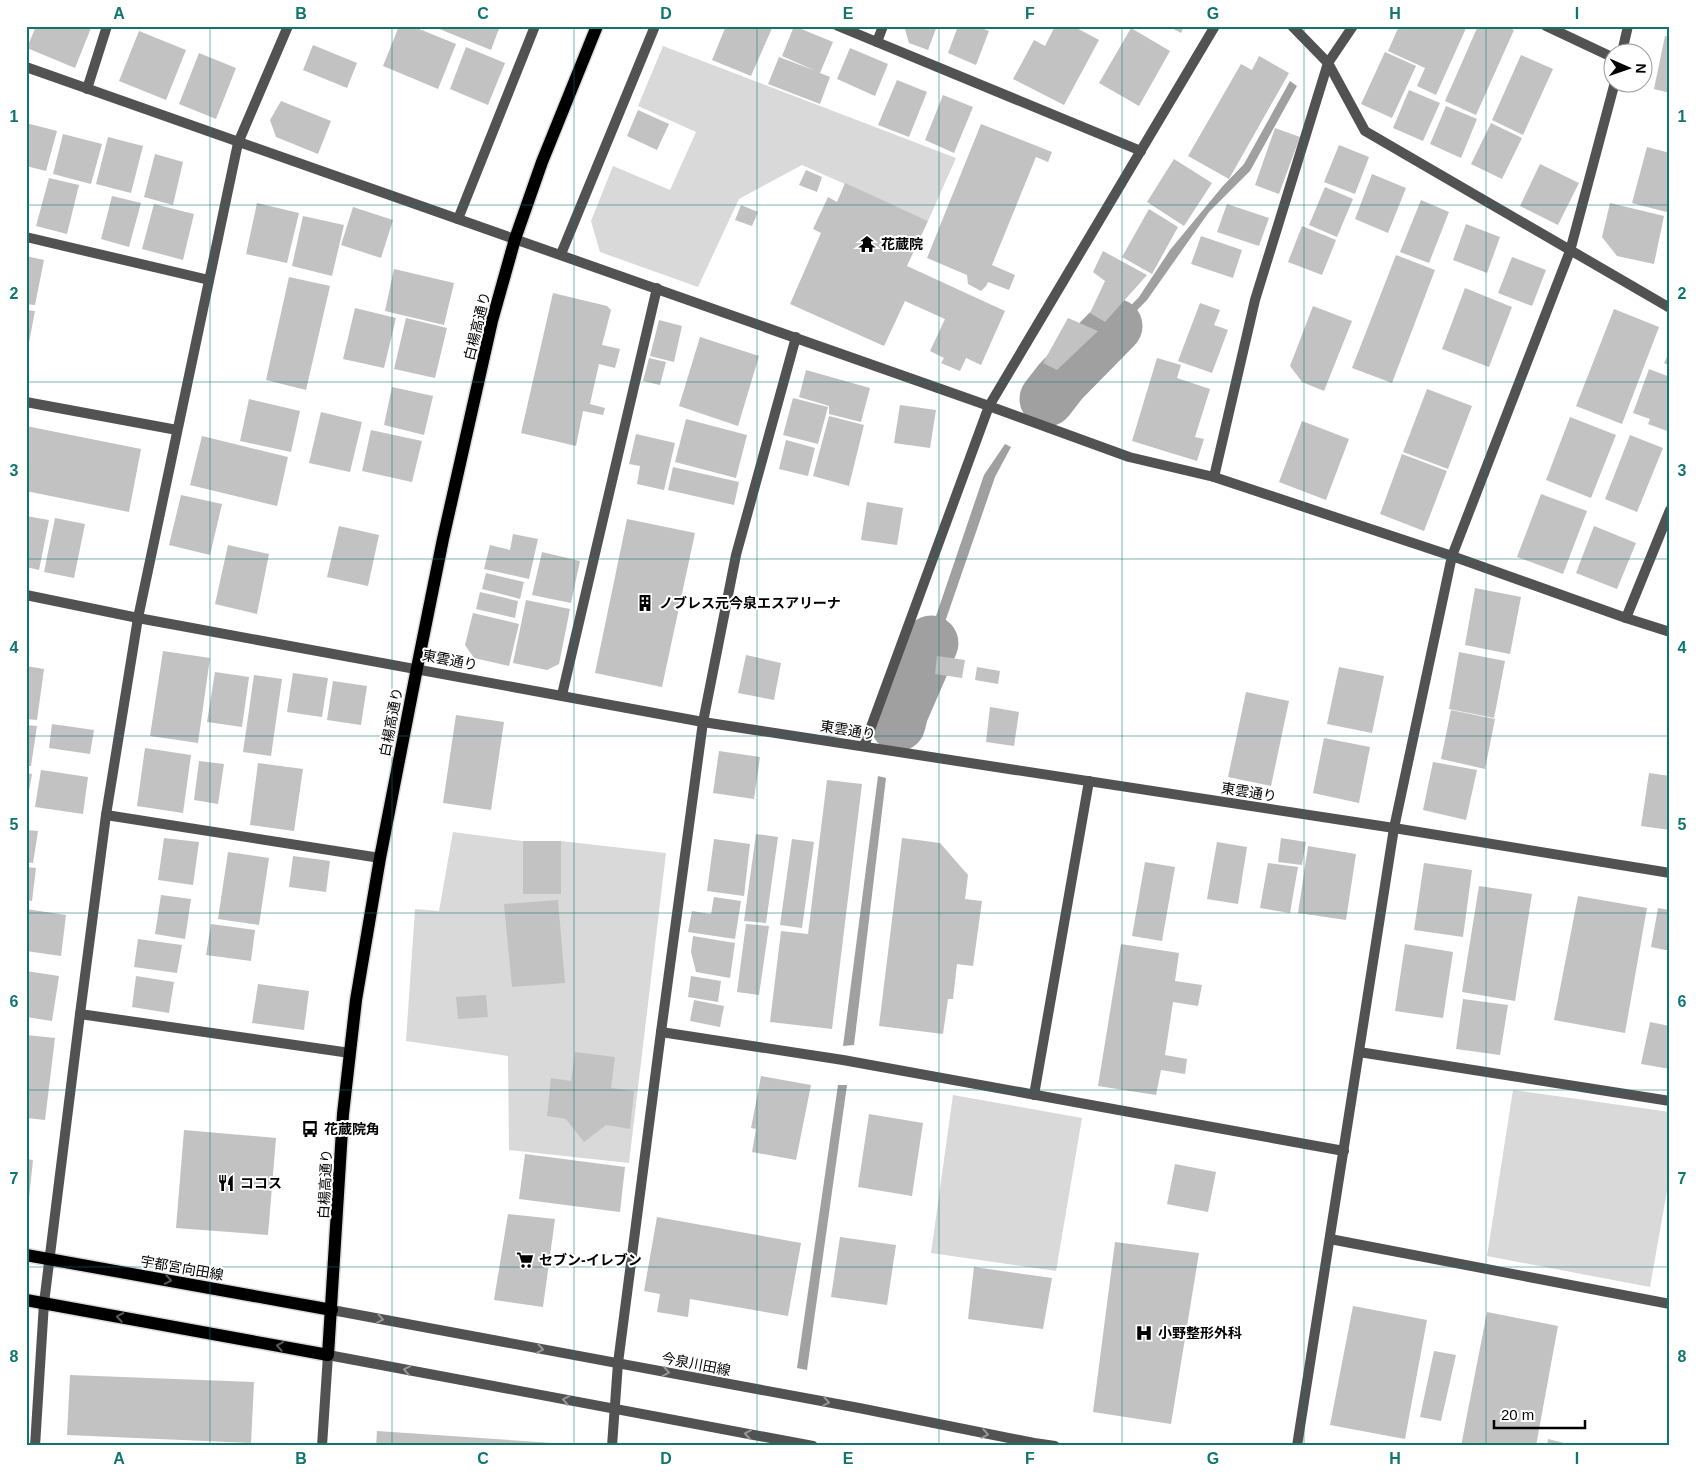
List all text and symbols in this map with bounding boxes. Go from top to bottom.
text: A [113,5,125,22]
text: B [295,5,307,22]
text: C [477,5,489,22]
text: D [660,5,672,22]
text: E [843,5,854,22]
text: F [1025,5,1035,22]
text: G [1207,5,1219,22]
text: H [1389,5,1401,22]
text: I [1575,5,1579,22]
north arrow [1604,42,1654,92]
text: N [1633,63,1649,74]
text: 1 [10,108,19,125]
text: 1 [1678,108,1687,125]
temple icon: 花蔵院 [857,234,877,254]
place label: 花蔵院 [881,236,923,252]
text: 2 [10,285,19,302]
text: 2 [1678,285,1687,302]
street label: 白楊高通り [461,290,493,362]
text: 3 [10,462,19,479]
text: 3 [1678,462,1687,479]
building icon: ノブレス元今泉エスアリーナ [635,593,655,613]
place label: ノブレス元今泉エスアリーナ [659,595,841,611]
text: 4 [10,639,19,656]
text: 4 [1678,639,1687,656]
street label: 東雲通り [421,647,479,673]
street label: 白楊高通り [376,686,406,758]
street label: 東雲通り [819,718,877,742]
street label: 東雲通り [1220,780,1278,804]
text: 5 [10,816,19,833]
text: 5 [1678,816,1687,833]
text: 6 [10,993,19,1010]
text: 6 [1678,993,1687,1010]
bus stop icon: 花蔵院角 [300,1119,320,1139]
place label: 花蔵院角 [324,1121,380,1137]
street label: 白楊高通り [315,1149,335,1219]
text: 7 [10,1170,19,1187]
text: 7 [1678,1170,1687,1187]
restaurant icon: ココス [216,1173,236,1193]
place label: ココス [240,1175,282,1191]
supermarket icon: セブン-イレブン [515,1250,535,1270]
place label: セブン-イレブン [539,1252,642,1268]
street label: 宇都宮向田線 [139,1253,225,1283]
one-way arrow [163,1275,172,1285]
one-way arrow [116,1313,124,1323]
one-way arrow [376,1313,384,1324]
hospital icon: 小野整形外科 [1134,1323,1154,1343]
place label: 小野整形外科 [1158,1325,1242,1341]
one-way arrow [276,1342,284,1352]
one-way arrow [535,1343,544,1353]
text: 8 [10,1348,19,1365]
text: 8 [1678,1348,1687,1365]
street label: 今泉川田線 [660,1349,732,1379]
one-way arrow [402,1365,411,1375]
one-way arrow [662,1367,671,1377]
one-way arrow [562,1395,571,1406]
one-way arrow [822,1397,830,1407]
scale bar [1494,1397,1585,1429]
text: 20 m [1501,1406,1534,1423]
one-way arrow [981,1428,990,1438]
one-way arrow [744,1429,752,1439]
text: A [113,1450,125,1467]
text: B [295,1450,307,1467]
text: C [477,1450,489,1467]
text: D [660,1450,672,1467]
text: E [843,1450,854,1467]
text: F [1025,1450,1035,1467]
text: G [1207,1450,1219,1467]
text: H [1389,1450,1401,1467]
text: I [1575,1450,1579,1467]

